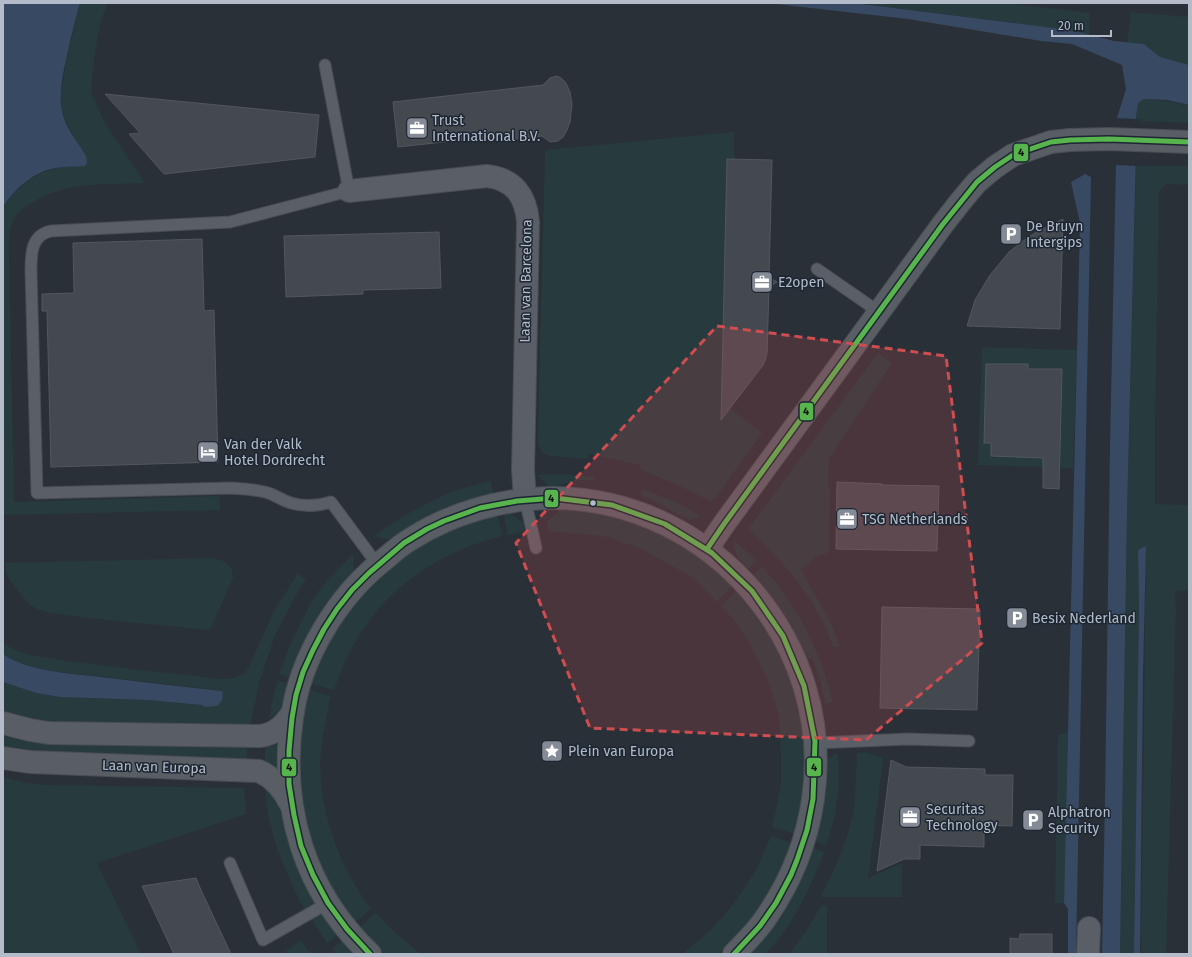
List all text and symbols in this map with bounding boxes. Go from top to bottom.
scale bar [1052,12,1111,38]
text: 20 m [1058,19,1084,33]
place label: Trust International B.V. [432,112,540,145]
office icon: Trust International B.V. [404,115,430,141]
line badge: 4 [1013,143,1029,162]
text: 4 [1018,146,1024,159]
place label: De Bruyn Intergips [1026,218,1084,251]
street label: Laan van Barcelona [516,219,536,343]
parking icon: De Bruyn Intergips [998,221,1024,247]
office icon: E2open [749,269,775,295]
place label: E2open [778,274,824,291]
line badge: 4 [799,402,814,421]
text: 4 [803,405,809,418]
place label: Van der Valk Hotel Dordrecht [224,436,326,469]
hotel icon: Van der Valk Hotel Dordrecht [195,439,221,465]
line badge: 4 [544,489,559,508]
text: 4 [548,492,554,505]
unlabelled marker [588,498,598,508]
office icon: TSG Netherlands [834,506,860,532]
place label: TSG Netherlands [862,511,968,528]
parking icon: Besix Nederland [1004,605,1030,631]
place label: Besix Nederland [1032,610,1136,627]
place icon: Plein van Europa [539,738,565,764]
place label: Plein van Europa [568,743,674,760]
street label: Laan van Europa [101,757,207,777]
line badge: 4 [806,757,822,777]
line badge: 4 [281,758,297,777]
text: 4 [286,761,292,774]
text: 4 [811,761,817,774]
place label: Securitas Technology [926,801,998,834]
office icon: Securitas Technology [897,804,923,830]
place label: Alphatron Security [1048,804,1111,837]
parking icon: Alphatron Security [1020,807,1046,833]

